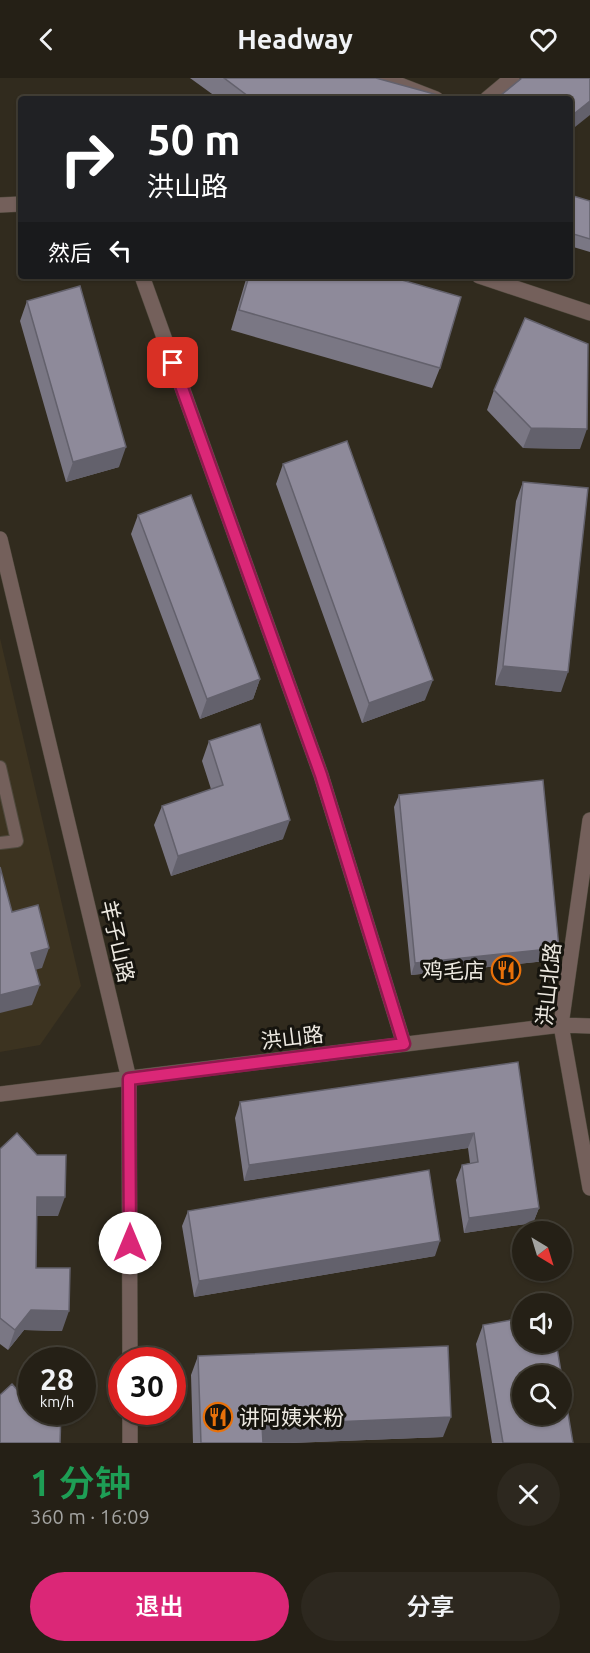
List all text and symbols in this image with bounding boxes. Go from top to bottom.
icon: back [30,23,63,56]
icon: heart [527,23,560,56]
text: Headway [237,24,353,54]
text: 50 m [147,116,241,163]
icon: right [48,120,126,198]
text: 洪山路 [147,171,228,201]
icon: left [104,234,137,267]
text: 然后 [48,240,92,265]
pin [147,337,198,388]
icon: arrive [156,346,189,379]
street label: 羊子山路 [97,897,139,985]
street label: 洪山北路 [532,941,564,1027]
restaurant icon: 鸡毛店 [490,954,522,986]
place label: 鸡毛店 [422,958,485,982]
street label: 洪山路 [259,1021,325,1053]
position arrow [98,1211,162,1275]
north arrow [512,1221,572,1281]
map controls [512,1221,572,1425]
button: sound [512,1293,572,1353]
speed limit sign: 30 [108,1347,186,1425]
text: 28 [40,1362,74,1396]
button: search [512,1365,572,1425]
text: km/h [40,1393,74,1410]
restaurant icon: 讲阿姨米粉 [202,1401,234,1433]
place label: 讲阿姨米粉 [239,1405,344,1429]
text: 1 分钟 [30,1462,131,1503]
button: close [497,1463,560,1526]
text: 360 m · 16:09 [30,1505,150,1528]
button: 退出 [30,1572,289,1641]
button: 分享 [301,1572,560,1641]

